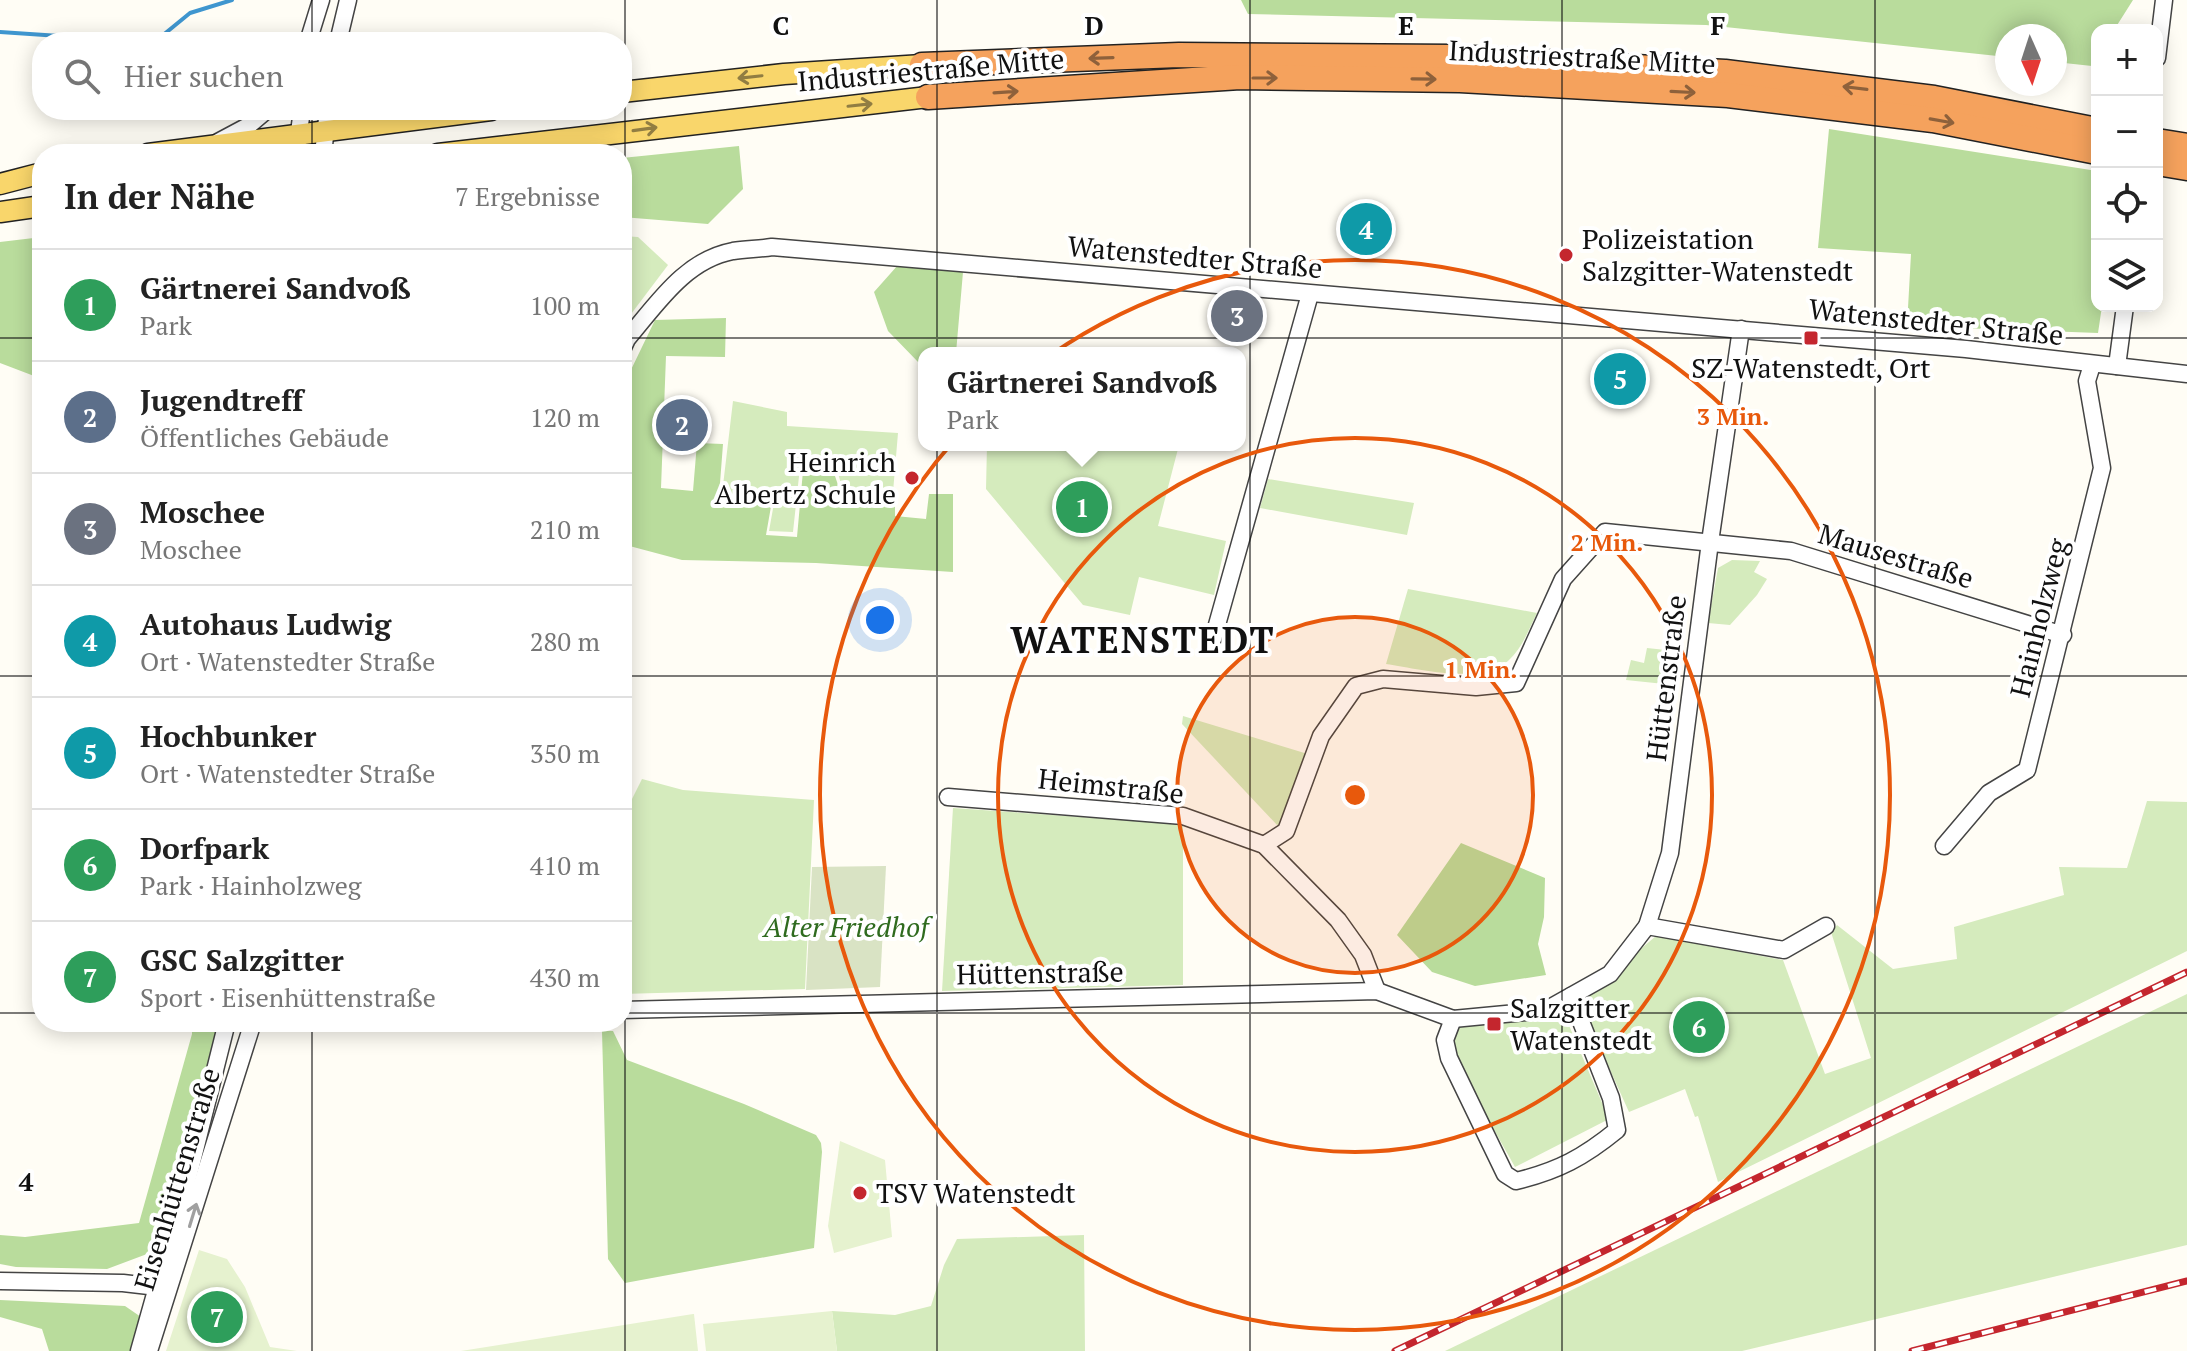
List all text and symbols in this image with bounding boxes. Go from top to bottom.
text: C [773,8,789,42]
text: D [1084,8,1104,42]
text: E [1398,8,1414,42]
text: F [1711,8,1726,42]
north arrow [1995,24,2067,96]
map controls [2091,24,2163,312]
button: + [2091,24,2163,96]
street label: Industriestraße Mitte [1447,31,1717,82]
search box [32,32,632,120]
street label: Industriestraße Mitte [796,39,1066,100]
one-way arrow [1088,51,1115,66]
icon: search [60,54,104,98]
text: Hier suchen [124,56,283,96]
one-way arrow [737,70,764,85]
one-way arrow [1251,70,1278,85]
one-way arrow [1410,71,1437,87]
one-way arrow [1843,80,1868,95]
one-way arrow [992,85,1019,100]
one-way arrow [1669,85,1696,100]
button: − [2091,96,2163,168]
one-way arrow [846,97,873,112]
one-way arrow [1928,115,1954,130]
one-way arrow [632,121,657,136]
button: locate [2091,168,2163,240]
text: In der Nähe [64,174,255,219]
text: 7 Ergebnisse [455,179,600,213]
pin: 4 [1340,199,1392,259]
place label: Polizeistation Salzgitter-Watenstedt [1582,220,1854,289]
street label: Watenstedter Straße [1066,227,1324,286]
button: layers [2091,240,2163,312]
marker: Polizeistation Salzgitter-Watenstedt [1557,246,1575,264]
text: Gärtnerei Sandvoß [140,268,411,308]
pin: 3 [1211,286,1263,346]
text: 1 [83,288,97,322]
text: 100 m [530,288,600,322]
street label: Watenstedter Straße [1807,290,2065,353]
text: Park [140,308,192,342]
marker: SZ-Watenstedt, Ort [1802,329,1820,347]
popup [918,347,1246,451]
pin: 5 [1594,349,1646,409]
place label: SZ-Watenstedt, Ort [1691,349,1931,386]
text: Gärtnerei Sandvoß [947,362,1217,402]
text: Jugendtreff [140,380,303,420]
pin: 2 [656,395,708,455]
text: 2 [83,400,97,434]
text: 120 m [530,400,600,434]
text: 3 Min. [1697,400,1769,432]
text: Park [947,402,999,436]
text: Öffentliches Gebäude [140,420,389,454]
place label: Heinrich Albertz Schule [714,443,896,512]
marker: Heinrich Albertz Schule [903,469,921,487]
pin: 1 [1056,477,1108,537]
text: Moschee [140,492,265,532]
text: 3 [83,512,97,546]
text: 210 m [530,512,600,546]
street label: Mausestraße [1814,514,1978,597]
text: 2 Min. [1571,526,1643,558]
text: Moschee [140,532,242,566]
street label: Hainholzweg [2001,534,2076,701]
street label: Hüttenstraße [1637,593,1694,763]
your location [860,600,900,640]
text: Autohaus Ludwig [140,604,391,644]
district label: WATENSTEDT [1010,616,1276,663]
text: 4 [83,624,97,658]
text: 280 m [530,624,600,658]
text: Ort · Watenstedter Straße [140,644,435,678]
text: 1 Min. [1445,653,1517,685]
text: Hochbunker [140,716,316,756]
text: 5 [83,736,97,770]
text: 350 m [530,736,600,770]
text: Ort · Watenstedter Straße [140,756,435,790]
street label: Heimstraße [1036,759,1186,812]
centre of rings [1341,781,1369,809]
text: Dorfpark [140,828,269,868]
text: 6 [83,848,97,882]
text: 410 m [530,848,600,882]
text: Park · Hainholzweg [140,868,361,902]
park label: Alter Friedhof [761,908,933,945]
text: GSC Salzgitter [140,940,344,980]
street label: Hüttenstraße [956,953,1124,992]
text: 7 [83,960,97,994]
text: 430 m [530,960,600,994]
text: Sport · Eisenhüttenstraße [140,980,436,1014]
place label: Salzgitter Watenstedt [1510,989,1653,1058]
pin: 6 [1673,997,1725,1057]
marker: Salzgitter Watenstedt [1485,1015,1503,1033]
street label: Eisenhüttenstraße [125,1063,228,1295]
text: 4 [19,1164,34,1198]
place label: TSV Watenstedt [876,1174,1076,1211]
marker: TSV Watenstedt [851,1184,869,1202]
one-way arrow [186,1203,201,1229]
pin: 7 [191,1287,243,1347]

